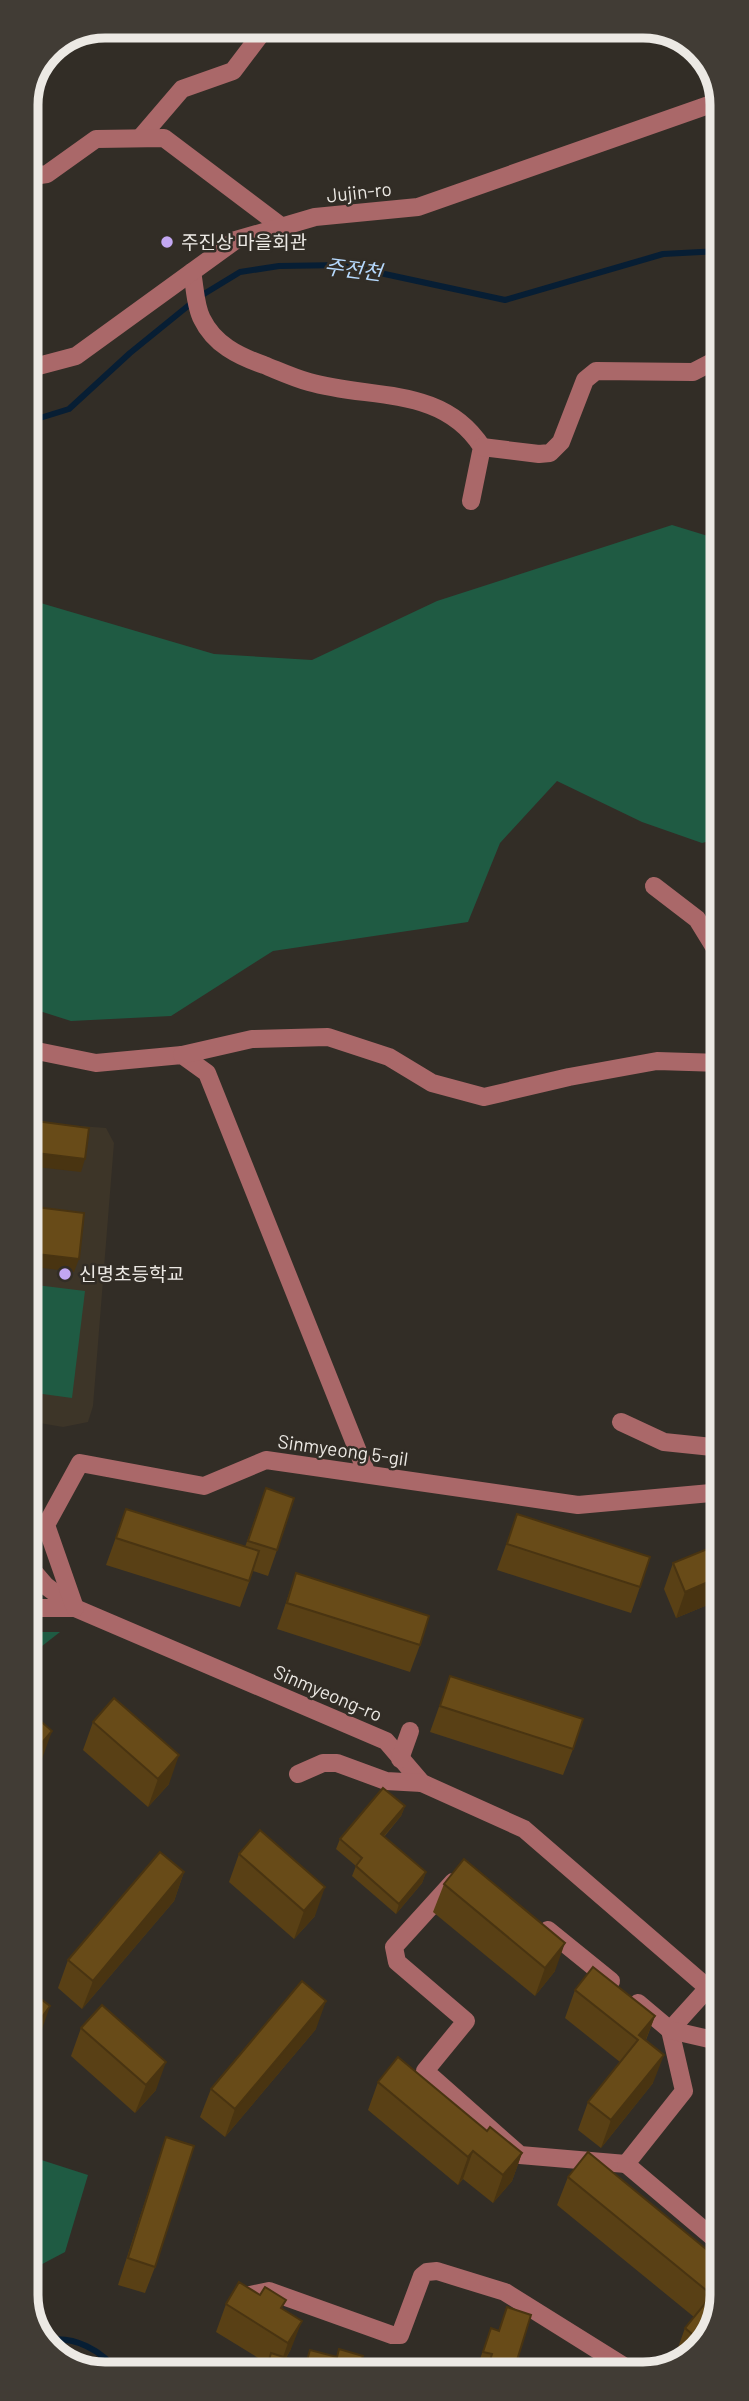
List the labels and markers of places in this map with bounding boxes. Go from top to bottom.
place label: 주진상 마을회관 [181,230,307,253]
marker: 주진상 마을회관 [159,234,175,250]
place label: 신명초등학교 [79,1262,184,1285]
marker: 신명초등학교 [57,1266,73,1282]

